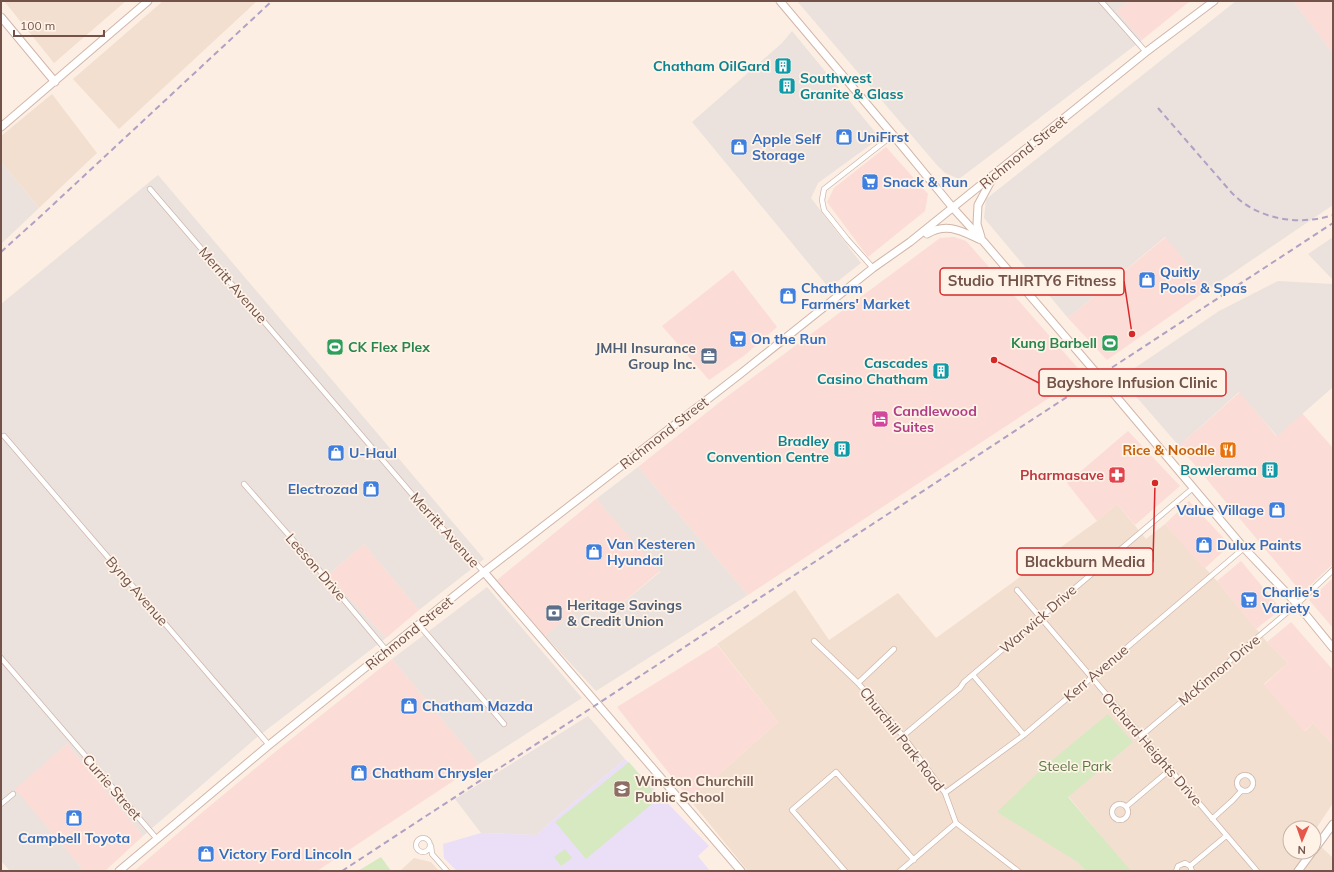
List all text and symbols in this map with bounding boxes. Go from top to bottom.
scale bar [14,12,104,38]
text: 100 m [20,18,55,33]
building icon: Chatham OilGard [773,56,793,76]
place label: Chatham OilGard [653,57,770,75]
place label: Southwest Granite & Glass [800,69,904,103]
building icon: Southwest Granite & Glass [777,76,797,96]
street label: Richmond Street [976,111,1070,193]
shop icon: UniFirst [834,127,854,147]
place label: UniFirst [857,128,909,146]
place label: Apple Self Storage [752,130,821,164]
shop icon: Apple Self Storage [729,137,749,157]
supermarket icon: Snack & Run [860,172,880,192]
place label: Snack & Run [883,173,968,191]
street label: Merritt Avenue [195,243,271,327]
place label: Quitly Pools & Spas [1160,263,1247,297]
callout: Studio THIRTY6 Fitness [940,268,1124,295]
shop icon: Quitly Pools & Spas [1137,270,1157,290]
text: Studio THIRTY6 Fitness [948,271,1116,290]
place label: Chatham Farmers' Market [801,279,910,313]
shop icon: Chatham Farmers' Market [778,286,798,306]
supermarket icon: On the Run [728,329,748,349]
place label: On the Run [751,330,826,348]
sports icon: Kung Barbell [1100,333,1120,353]
place label: Kung Barbell [1011,334,1097,352]
sports icon: CK Flex Plex [325,337,345,357]
place label: CK Flex Plex [348,338,430,356]
place label: JMHI Insurance Group Inc. [595,339,696,373]
office icon: JMHI Insurance Group Inc. [699,346,719,366]
place label: Cascades Casino Chatham [817,354,928,388]
building icon: Cascades Casino Chatham [931,361,951,381]
callout: Bayshore Infusion Clinic [1039,369,1226,396]
text: Bayshore Infusion Clinic [1047,373,1218,392]
street label: Richmond Street [616,393,712,473]
place label: Candlewood Suites [893,402,977,436]
hotel icon: Candlewood Suites [870,409,890,429]
place label: Bradley Convention Centre [707,432,829,466]
building icon: Bradley Convention Centre [832,439,852,459]
restaurant icon: Rice & Noodle [1218,440,1238,460]
place label: Rice & Noodle [1122,441,1215,459]
shop icon: U-Haul [326,443,346,463]
place label: U-Haul [349,444,397,462]
building icon: Bowlerama [1260,460,1280,480]
place label: Bowlerama [1180,461,1257,479]
pharmacy icon: Pharmasave [1107,465,1127,485]
place label: Pharmasave [1020,466,1104,484]
shop icon: Electrozad [361,479,381,499]
place label: Electrozad [288,480,358,498]
street label: Merritt Avenue [406,489,484,571]
shop icon: Value Village [1267,500,1287,520]
place label: Value Village [1175,501,1264,519]
street label: Leeson Drive [282,530,350,604]
place label: Van Kesteren Hyundai [606,535,695,569]
shop icon: Dulux Paints [1194,535,1214,555]
place label: Dulux Paints [1217,536,1302,554]
shop icon: Van Kesteren Hyundai [584,542,604,562]
callout: Blackburn Media [1017,548,1153,575]
text: Blackburn Media [1025,552,1145,571]
street label: Byng Avenue [102,553,172,629]
street label: Warwick Drive [996,581,1080,657]
place label: Charlie's Variety [1261,583,1320,617]
supermarket icon: Charlie's Variety [1239,590,1259,610]
street label: Richmond Street [362,592,456,674]
place label: Heritage Savings & Credit Union [567,596,682,630]
bank icon: Heritage Savings & Credit Union [544,603,564,623]
street label: McKinnon Drive [1174,631,1264,709]
street label: Kerr Avenue [1060,641,1132,705]
street label: Churchill Park Road [856,683,948,795]
street label: Orchard Heights Drive [1098,689,1206,809]
shop icon: Chatham Mazda [399,696,419,716]
place label: Chatham Mazda [422,697,533,715]
street label: Currie Street [79,751,145,824]
park label: Steele Park [1039,757,1112,775]
shop icon: Chatham Chrysler [349,763,369,783]
place label: Chatham Chrysler [372,764,493,782]
place label: Winston Churchill Public School [635,772,754,806]
school or university icon: Winston Churchill Public School [612,779,632,799]
shop icon: Campbell Toyota [64,808,84,828]
north arrow [1282,820,1322,860]
place label: Campbell Toyota [18,829,130,847]
text: N [1297,843,1306,857]
shop icon: Victory Ford Lincoln [196,844,216,864]
place label: Victory Ford Lincoln [218,845,352,863]

